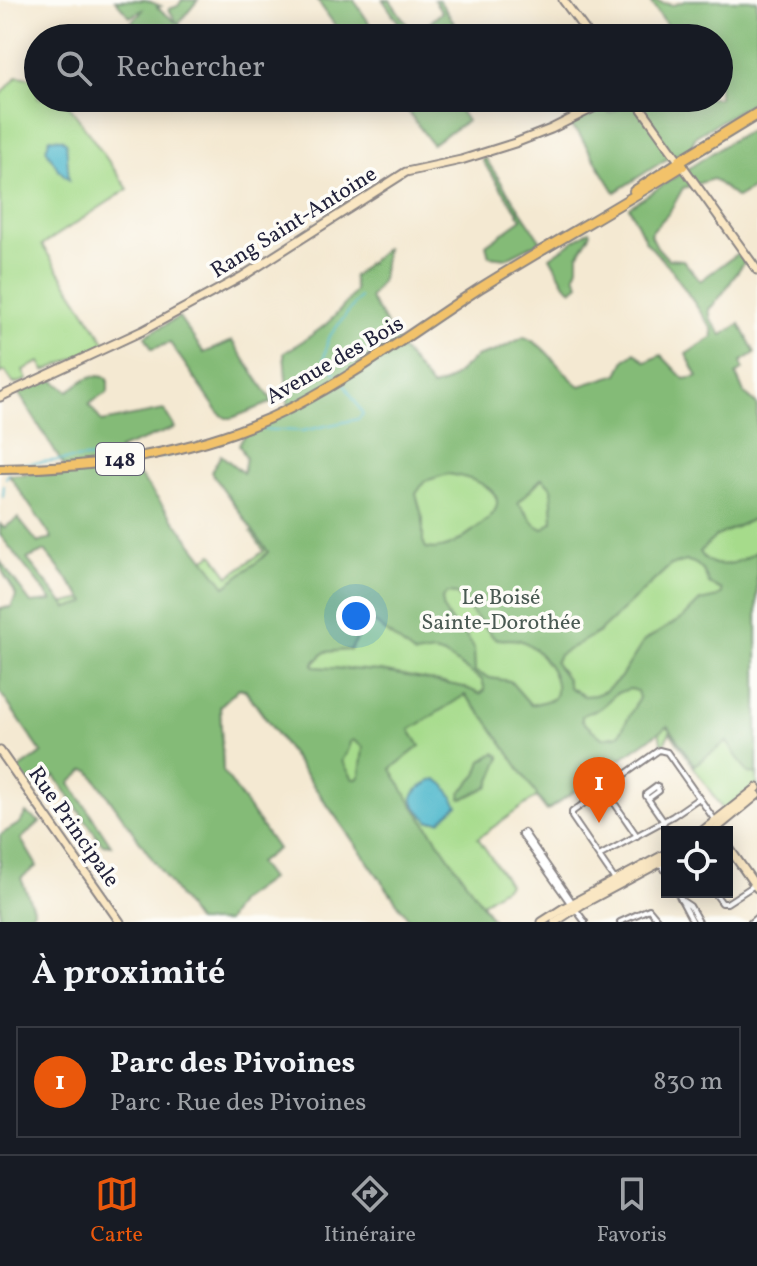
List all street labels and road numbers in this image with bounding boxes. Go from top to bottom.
street label: Rang Saint-Antoine [205,159,383,287]
street label: Avenue des Bois [261,309,410,413]
road number: 148 [96,443,144,475]
street label: Rue Principale [20,761,126,894]

